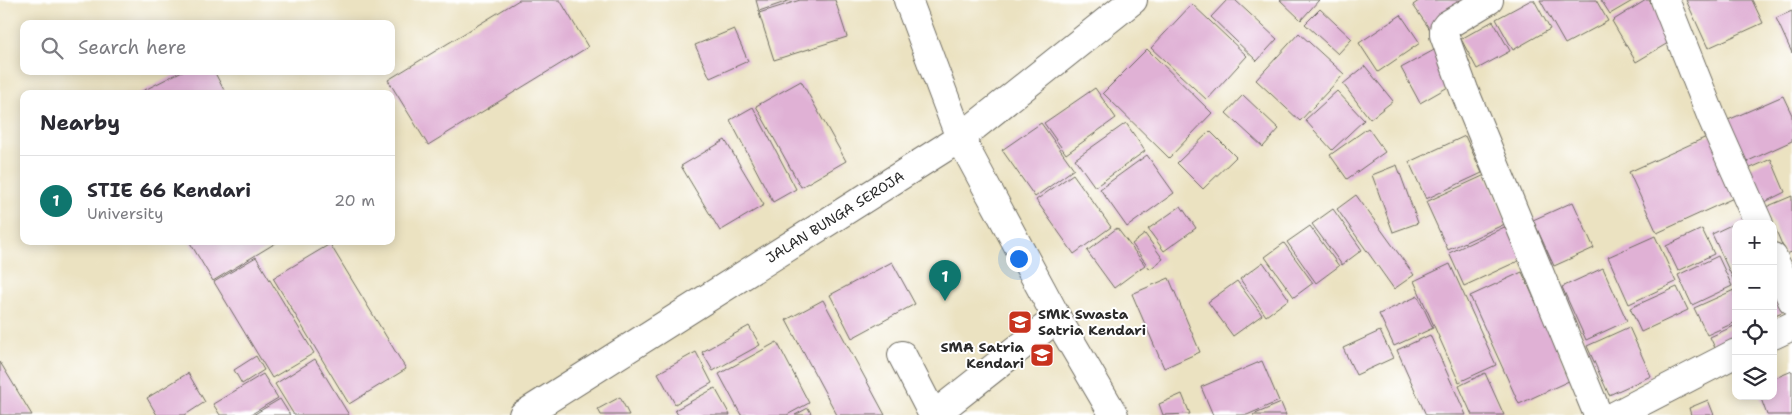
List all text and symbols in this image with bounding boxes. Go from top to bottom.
search box [20,20,395,75]
icon: search [38,34,66,62]
text: Search here [78,35,187,60]
text: Nearby [40,109,120,137]
street label: JALAN BUNGA SEROJA [763,167,907,267]
text: STIE 66 Kendari [87,178,251,203]
text: 1 [52,190,60,211]
text: 20 m [334,190,375,211]
text: University [87,203,163,224]
map controls [1732,220,1777,400]
button: + [1732,220,1777,265]
your location [1006,246,1032,272]
pin: 1 [929,260,961,301]
button: − [1732,265,1777,310]
place label: SMK Swasta Satria Kendari [1038,305,1146,339]
school or university icon: SMK Swasta Satria Kendari [1007,309,1033,335]
button: locate [1732,310,1777,355]
place label: SMA Satria Kendari [941,338,1024,372]
school or university icon: SMA Satria Kendari [1029,342,1055,368]
button: layers [1732,355,1777,400]

